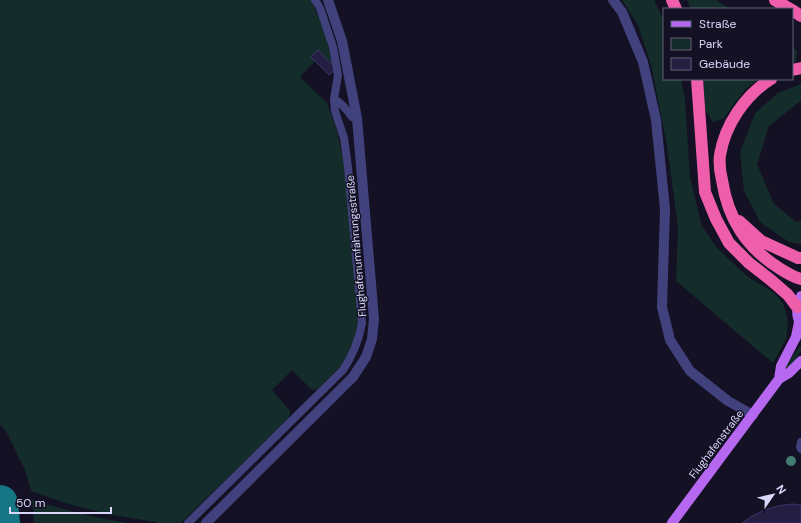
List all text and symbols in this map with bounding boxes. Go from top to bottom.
legend [663,8,793,80]
text: Straße [699,16,736,32]
text: Park [699,36,723,52]
text: Gebäude [699,56,750,72]
street label: Flughafenumfahrungsstraße [343,174,369,318]
street label: Flughafenstraße [686,407,746,481]
north arrow [753,475,793,515]
text: N [773,482,789,497]
scale bar [10,489,111,515]
text: 50 m [16,495,45,511]

